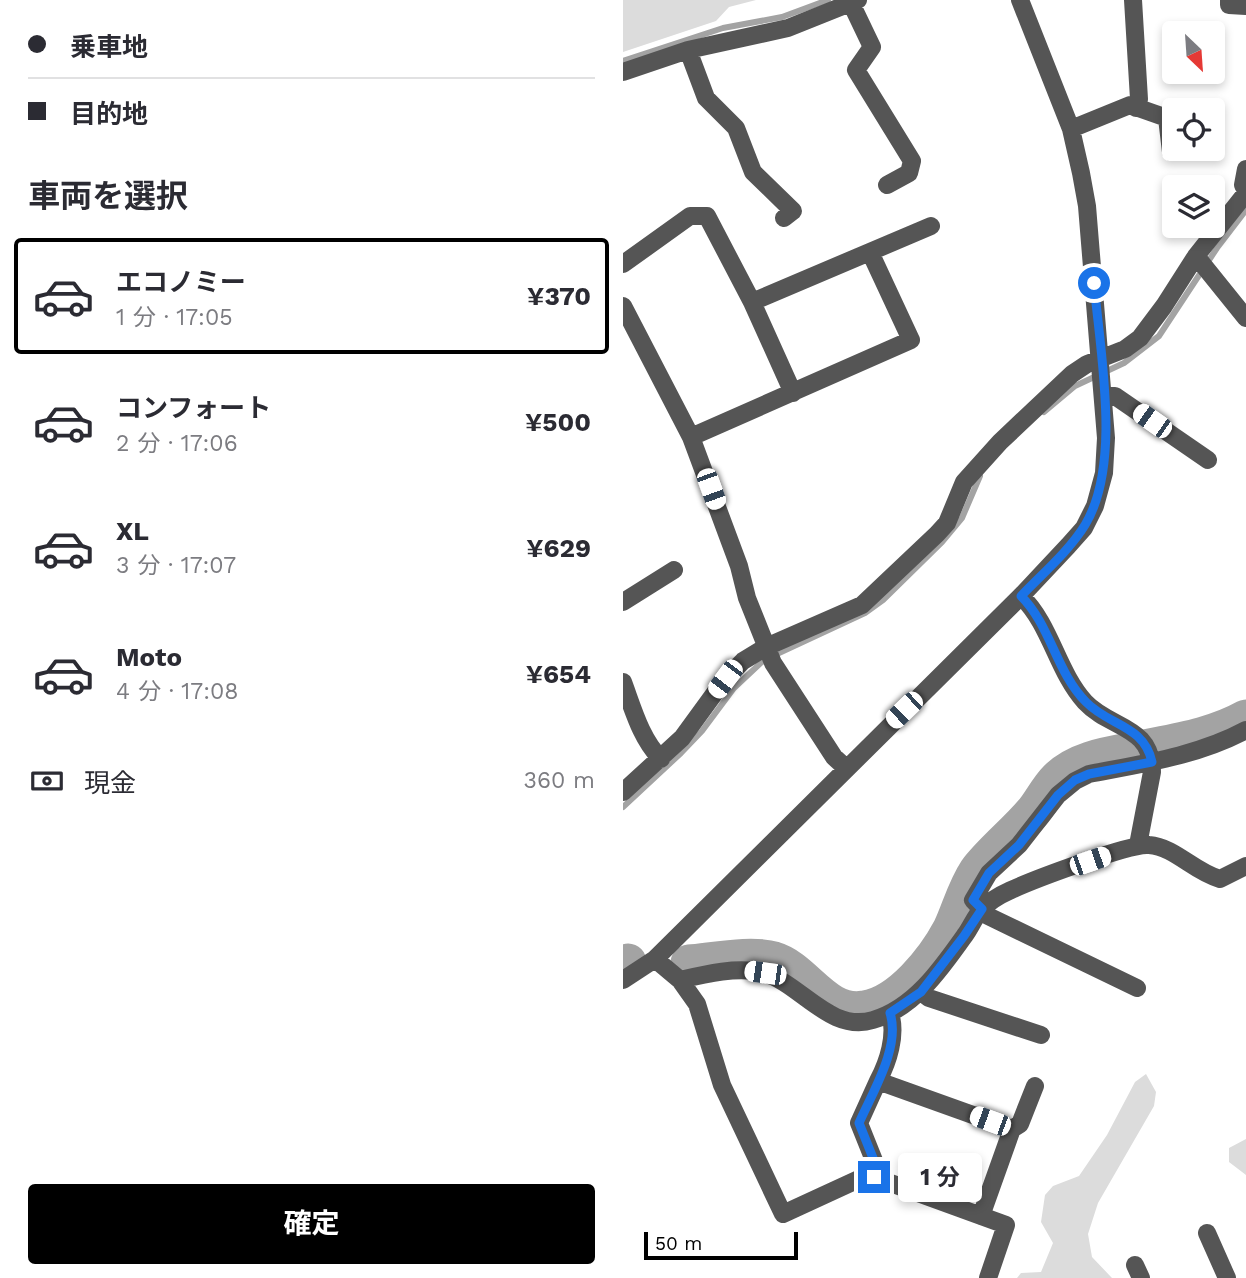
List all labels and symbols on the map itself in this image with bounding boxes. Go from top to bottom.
north arrow [1162,21,1225,84]
route start [1078,267,1110,299]
car [1129,400,1176,442]
car [694,466,729,512]
car [704,656,747,702]
car [882,688,927,732]
car [1067,844,1114,878]
car [743,960,788,986]
car [967,1104,1014,1138]
callout: 1 分 [899,1152,983,1202]
route end [858,1161,890,1193]
scale bar [644,1229,798,1261]

